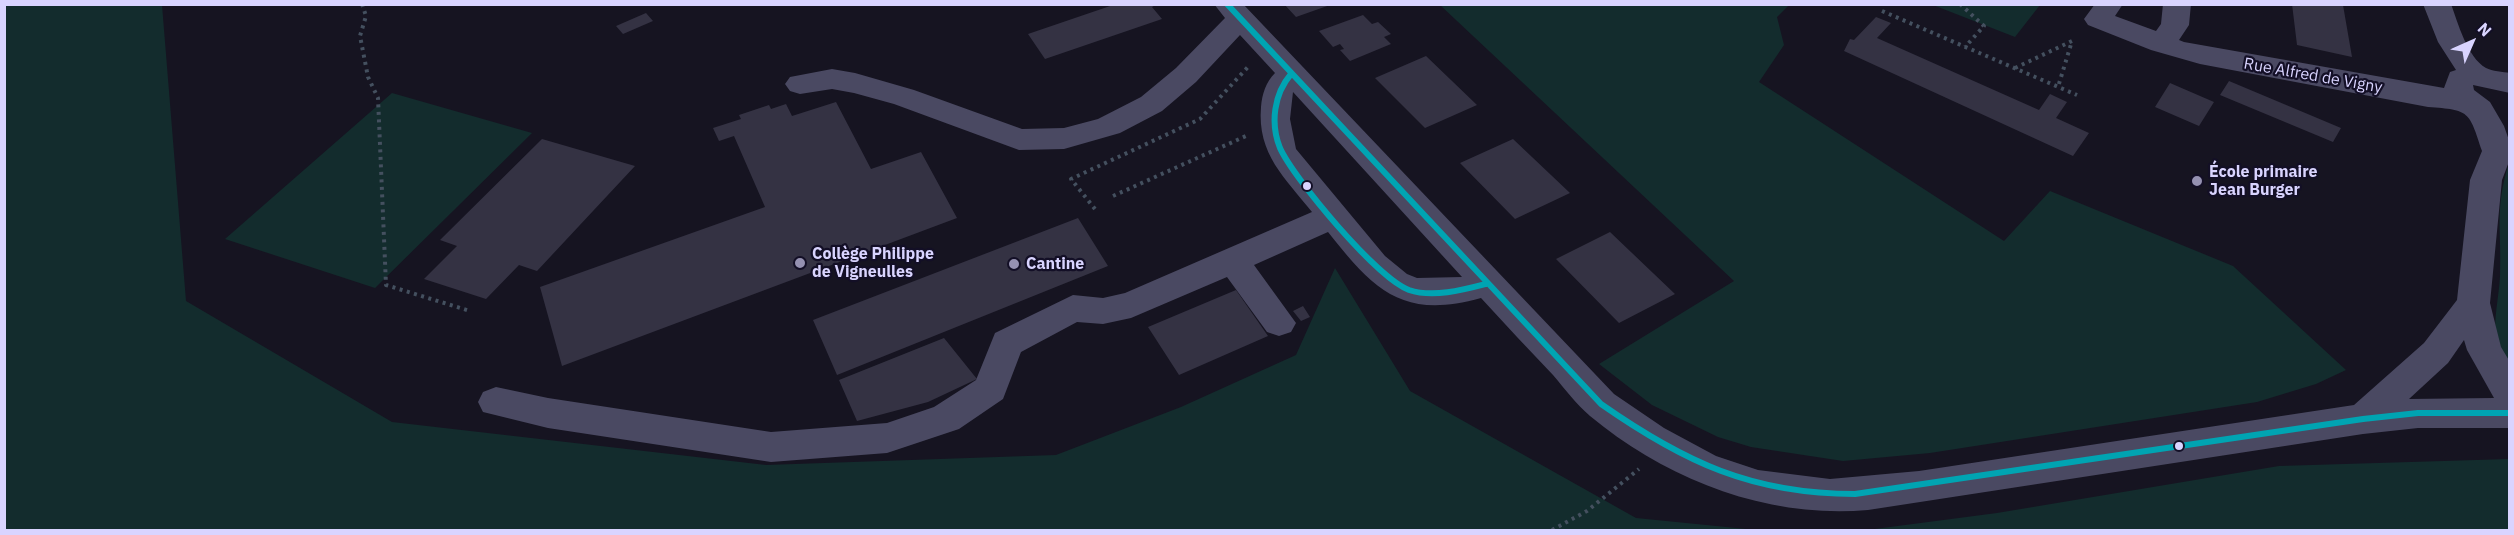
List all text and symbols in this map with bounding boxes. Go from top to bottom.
north arrow [2442,12,2502,72]
text: N [2474,18,2496,40]
street label: Rue Alfred de Vigny [2242,54,2384,98]
place label: École primaire Jean Burger [2209,162,2318,200]
marker: École primaire Jean Burger [2190,174,2204,188]
unlabelled marker [1301,180,1313,192]
place label: Collège Philippe de Vigneulles [812,244,934,282]
place label: Cantine [1026,254,1084,274]
marker: Collège Philippe de Vigneulles [793,256,807,270]
marker: Cantine [1007,257,1021,271]
unlabelled marker [2173,440,2185,452]

